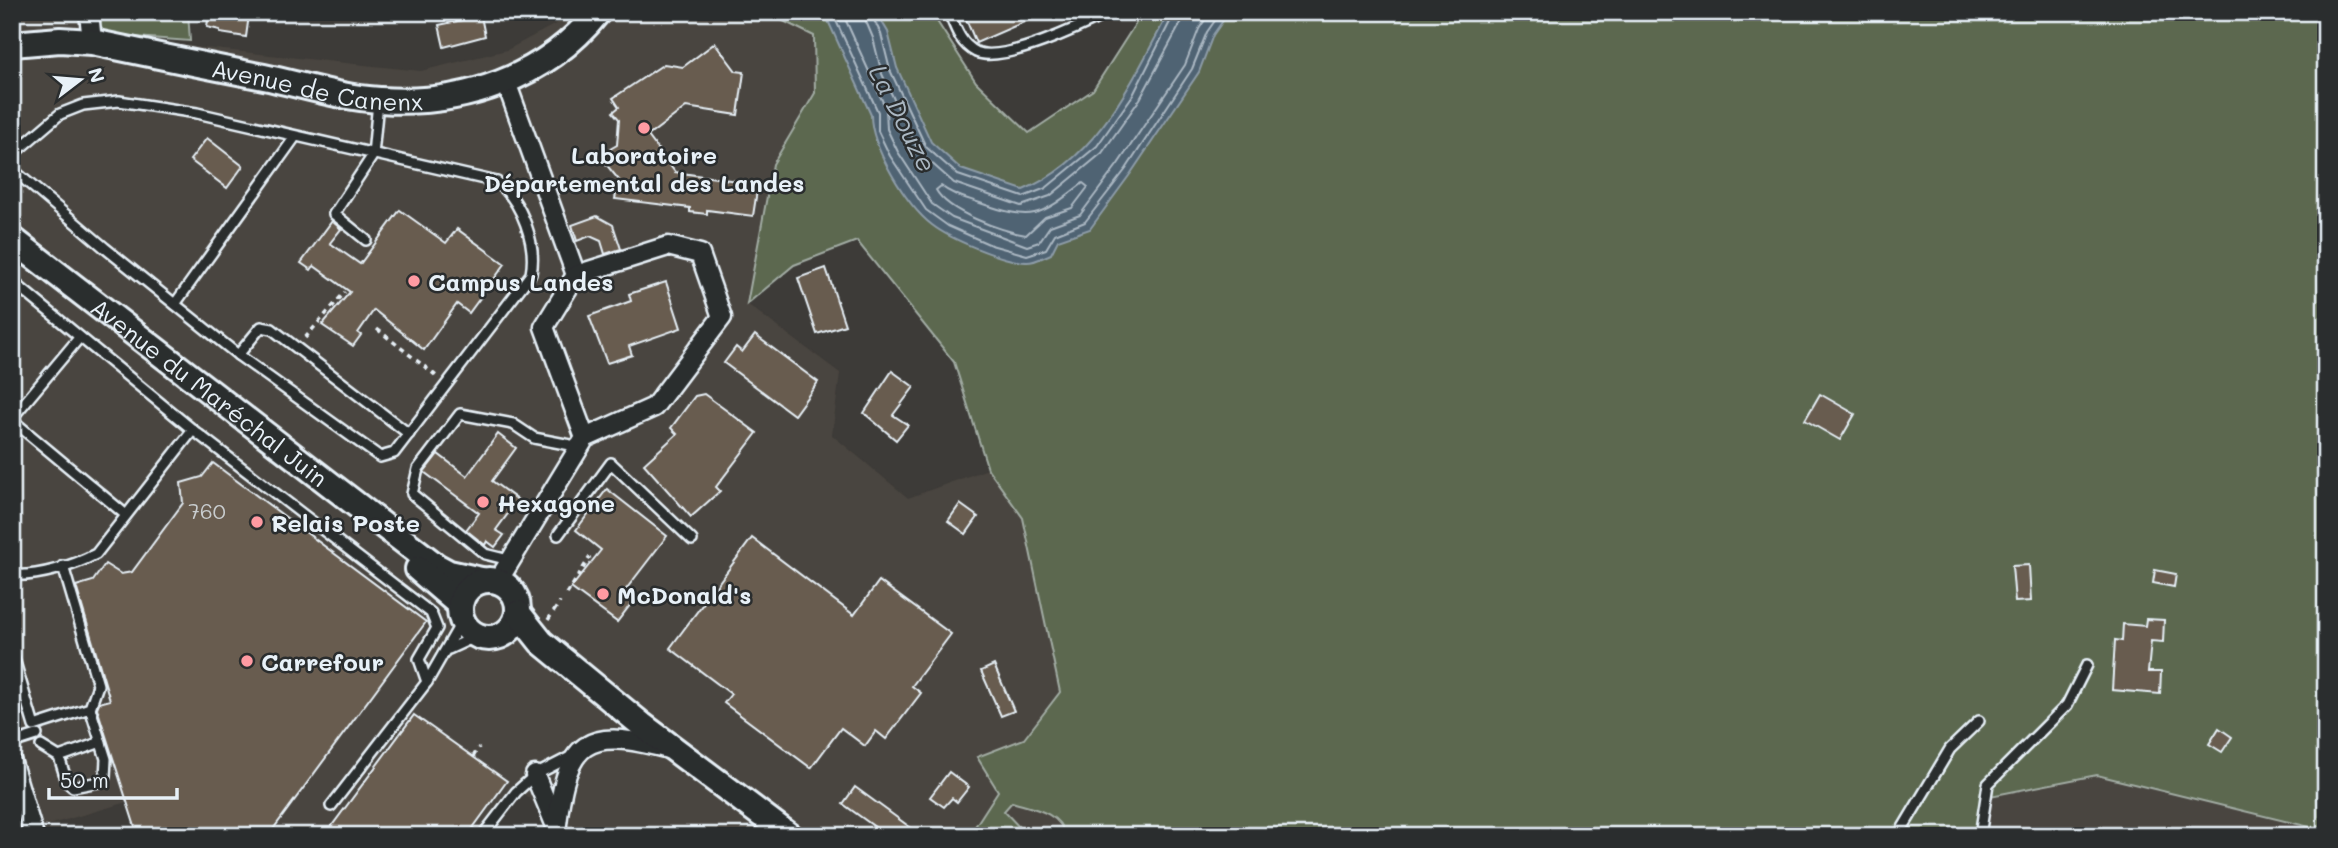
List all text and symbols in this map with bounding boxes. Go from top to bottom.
north arrow [46,46,116,116]
street label: Avenue de Canenx [209,52,424,116]
water label: La Douze [861,58,945,178]
text: N [83,65,111,86]
marker: Laboratoire Départemental des Landes [636,120,652,136]
place label: Laboratoire Départemental des Landes [484,139,804,198]
place label: Campus Landes [428,266,613,297]
marker: Campus Landes [406,273,422,289]
street label: Avenue du Maréchal Juin [85,290,335,493]
place label: Hexagone [497,487,615,518]
marker: Hexagone [475,494,491,510]
house number: 760 [188,497,226,524]
place label: Relais Poste [271,507,420,538]
marker: Relais Poste [249,514,265,530]
place label: McDonald's [617,579,751,610]
marker: McDonald's [595,586,611,602]
place label: Carrefour [261,646,384,677]
marker: Carrefour [239,653,255,669]
scale bar [49,757,177,801]
text: 50 m [60,766,109,793]

